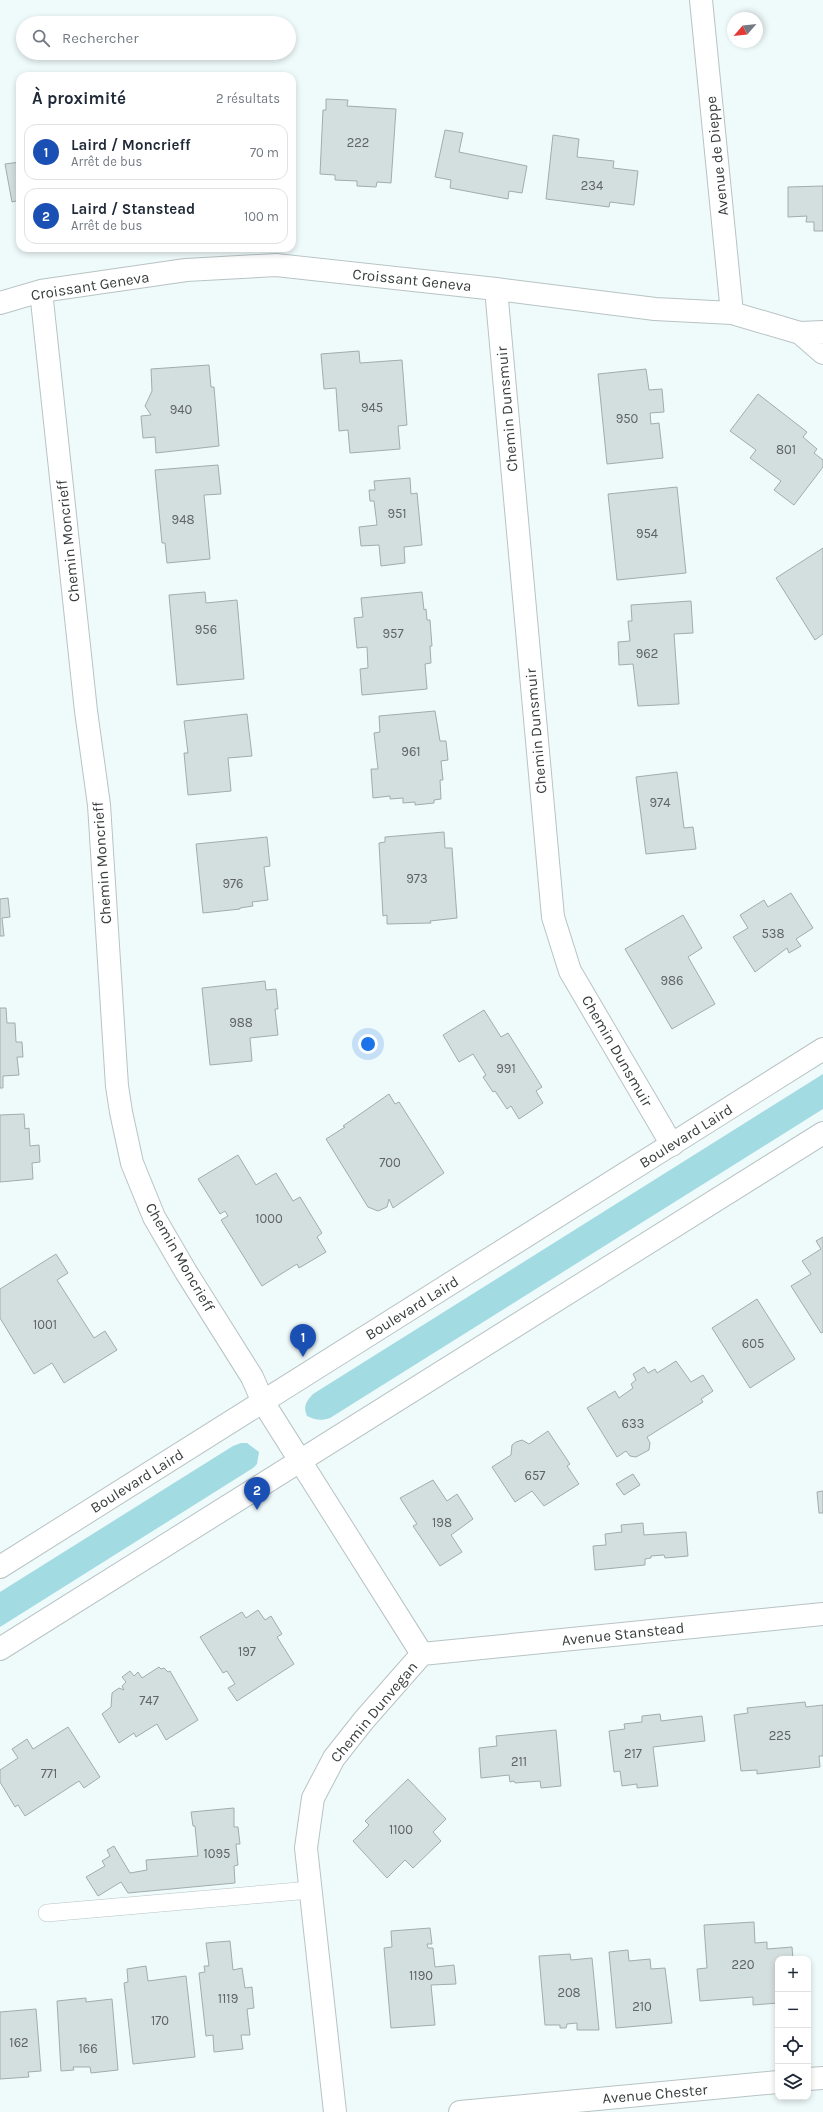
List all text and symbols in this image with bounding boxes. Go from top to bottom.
north arrow [727,12,763,48]
search box [16,16,296,60]
icon: search [30,27,52,49]
text: Rechercher [62,29,139,47]
text: À proximité [32,88,126,108]
text: 2 résultats [216,91,280,106]
street label: Avenue de Dieppe [702,95,732,217]
house number: 222 [347,135,369,150]
text: Laird / Moncrieff [71,136,191,154]
text: 1 [44,145,48,160]
text: 70 m [250,145,279,160]
text: Arrêt de bus [71,154,142,169]
house number: 234 [581,178,603,193]
text: Laird / Stanstead [71,200,195,218]
text: 2 [42,209,50,224]
text: 100 m [244,209,279,224]
text: Arrêt de bus [71,218,142,233]
street label: Croissant Geneva [352,265,472,295]
street label: Croissant Geneva [30,268,150,304]
street label: Chemin Dunsmuir [492,345,521,473]
house number: 945 [361,400,383,415]
house number: 940 [170,402,193,417]
house number: 950 [616,411,639,426]
house number: 801 [776,442,796,457]
street label: Chemin Moncrieff [53,478,83,603]
house number: 951 [387,506,407,521]
house number: 948 [172,512,194,527]
house number: 954 [636,526,658,541]
house number: 956 [195,622,217,637]
house number: 957 [383,626,403,641]
house number: 962 [636,646,658,661]
street label: Chemin Dunsmuir [521,667,550,795]
house number: 961 [401,744,421,759]
house number: 974 [650,795,670,810]
street label: Chemin Moncrieff [89,800,115,925]
house number: 973 [406,871,428,886]
house number: 976 [222,876,244,891]
house number: 538 [761,926,785,941]
house number: 986 [661,973,683,988]
street label: Chemin Dunsmuir [578,992,657,1111]
house number: 988 [229,1015,253,1030]
your location [358,1034,378,1054]
house number: 991 [496,1061,516,1076]
street label: Boulevard Laird [636,1100,736,1172]
house number: 700 [379,1155,401,1170]
street label: Chemin Moncrieff [142,1199,219,1315]
house number: 1000 [255,1211,283,1226]
street label: Boulevard Laird [362,1272,462,1344]
house number: 1001 [33,1317,57,1332]
pin: 1 [290,1324,316,1357]
house number: 605 [742,1336,764,1351]
house number: 633 [622,1416,644,1431]
street label: Boulevard Laird [87,1445,187,1517]
house number: 657 [525,1468,545,1483]
pin: 2 [244,1477,270,1510]
house number: 198 [432,1515,452,1530]
street label: Avenue Stanstead [561,1619,685,1649]
house number: 197 [238,1644,256,1659]
street label: Chemin Dunvegan [327,1658,421,1766]
house number: 747 [139,1693,159,1708]
house number: 225 [769,1728,791,1743]
house number: 217 [624,1746,642,1761]
house number: 211 [511,1754,527,1769]
house number: 771 [41,1766,57,1781]
house number: 1100 [389,1822,413,1837]
house number: 1095 [204,1846,230,1861]
map controls [775,1956,811,2100]
button: + [775,1956,811,1992]
house number: 220 [732,1957,755,1972]
house number: 1190 [409,1968,433,1983]
house number: 208 [557,1985,581,2000]
house number: 1119 [218,1991,238,2006]
button: − [775,1992,811,2028]
house number: 210 [632,1999,652,2014]
house number: 170 [151,2013,169,2028]
button: locate [775,2028,811,2064]
house number: 162 [9,2035,29,2050]
house number: 166 [78,2041,98,2056]
button: layers [775,2064,811,2100]
street label: Avenue Chester [602,2080,709,2108]

